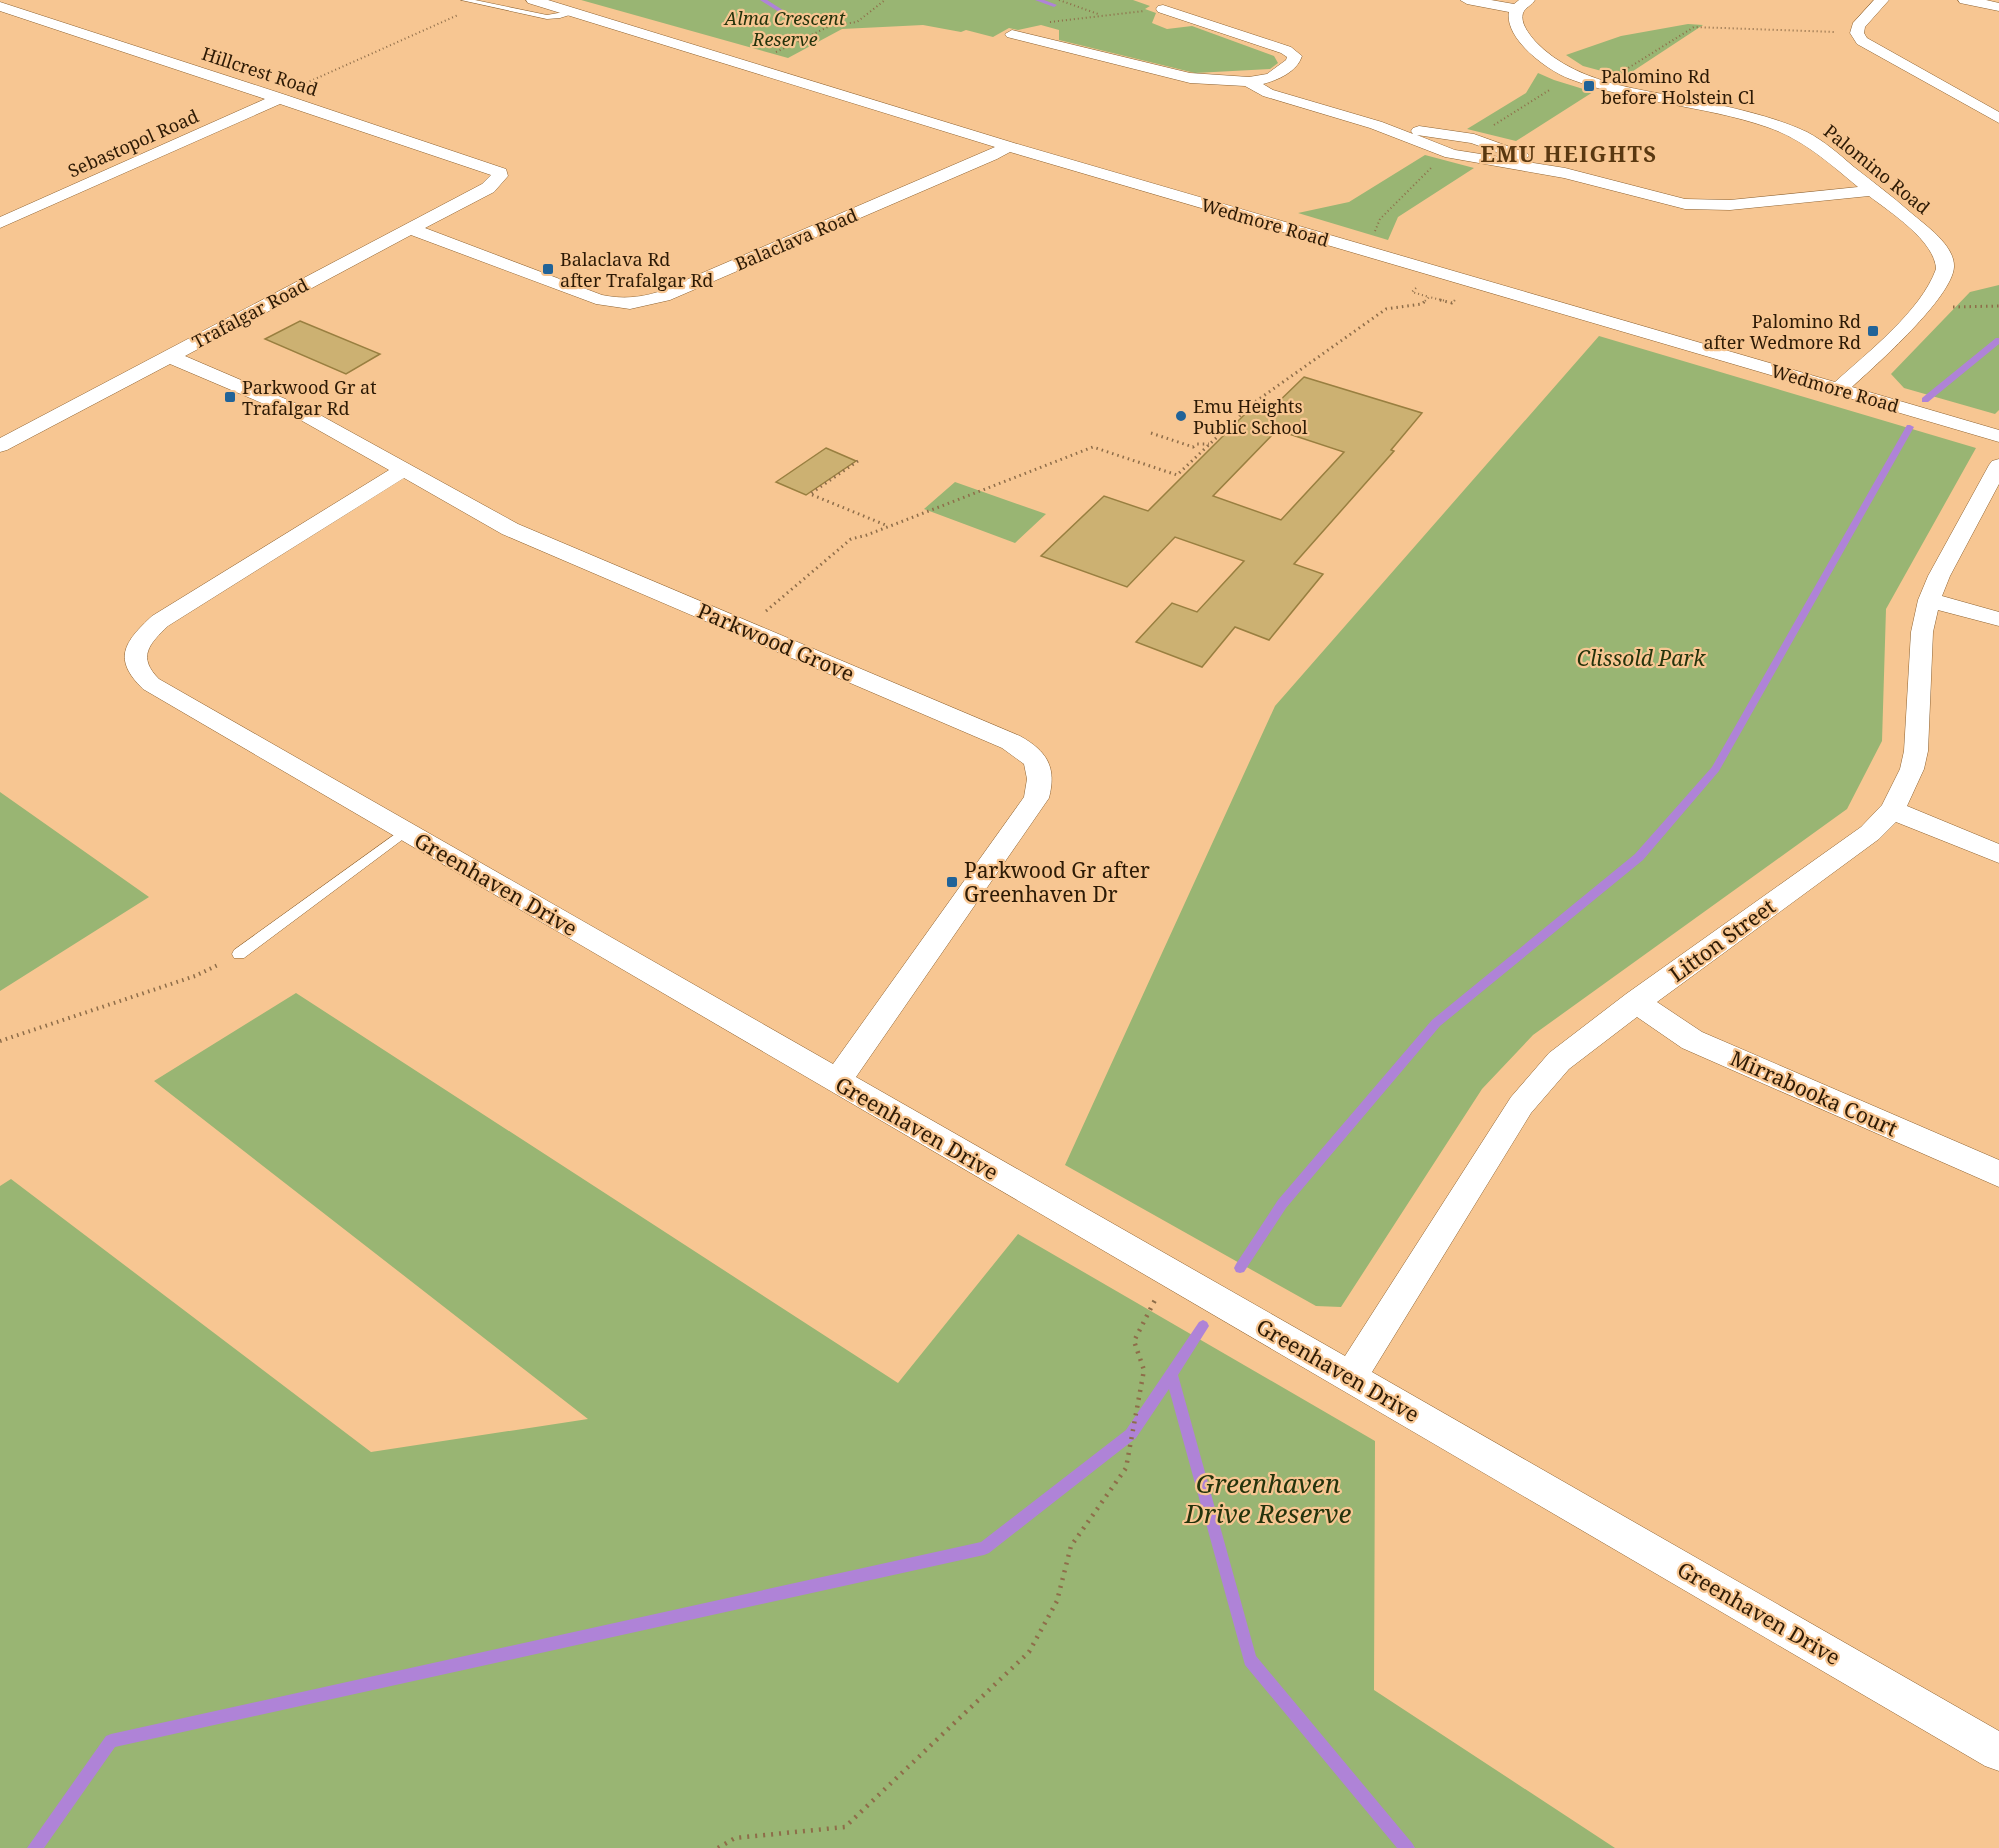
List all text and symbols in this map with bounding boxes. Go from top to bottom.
park label: Alma Crescent Reserve [722,6,846,51]
street label: Hillcrest Road [199,41,321,101]
place label: Palomino Rd before Holstein Cl [1601,64,1755,109]
marker: Palomino Rd before Holstein Cl [1582,79,1596,93]
street label: Sebastopol Road [64,103,202,183]
street label: Palomino Road [1819,119,1935,219]
district label: EMU HEIGHTS [1480,138,1658,168]
street label: Wedmore Road [1198,192,1332,252]
street label: Balaclava Road [731,202,861,276]
place label: Balaclava Rd after Trafalgar Rd [560,247,713,292]
marker: Balaclava Rd after Trafalgar Rd [541,262,555,276]
street label: Trafalgar Road [188,272,312,354]
place label: Palomino Rd after Wedmore Rd [1704,309,1861,354]
marker: Palomino Rd after Wedmore Rd [1866,324,1880,338]
street label: Wedmore Road [1768,358,1902,418]
place label: Parkwood Gr at Trafalgar Rd [242,375,377,420]
marker: Parkwood Gr at Trafalgar Rd [223,390,237,404]
place label: Emu Heights Public School [1193,394,1308,439]
marker: Emu Heights Public School [1174,409,1188,423]
street label: Parkwood Grove [693,596,859,688]
park label: Clissold Park [1577,644,1706,672]
street label: Greenhaven Drive [409,826,583,942]
place label: Parkwood Gr after Greenhaven Dr [964,856,1150,908]
marker: Parkwood Gr after Greenhaven Dr [945,875,959,889]
street label: Litton Street [1663,892,1781,988]
street label: Mirrabooka Court [1726,1044,1902,1142]
street label: Greenhaven Drive [830,1070,1004,1186]
street label: Greenhaven Drive [1251,1312,1425,1428]
park label: Greenhaven Drive Reserve [1184,1465,1351,1531]
street label: Greenhaven Drive [1672,1555,1846,1671]

